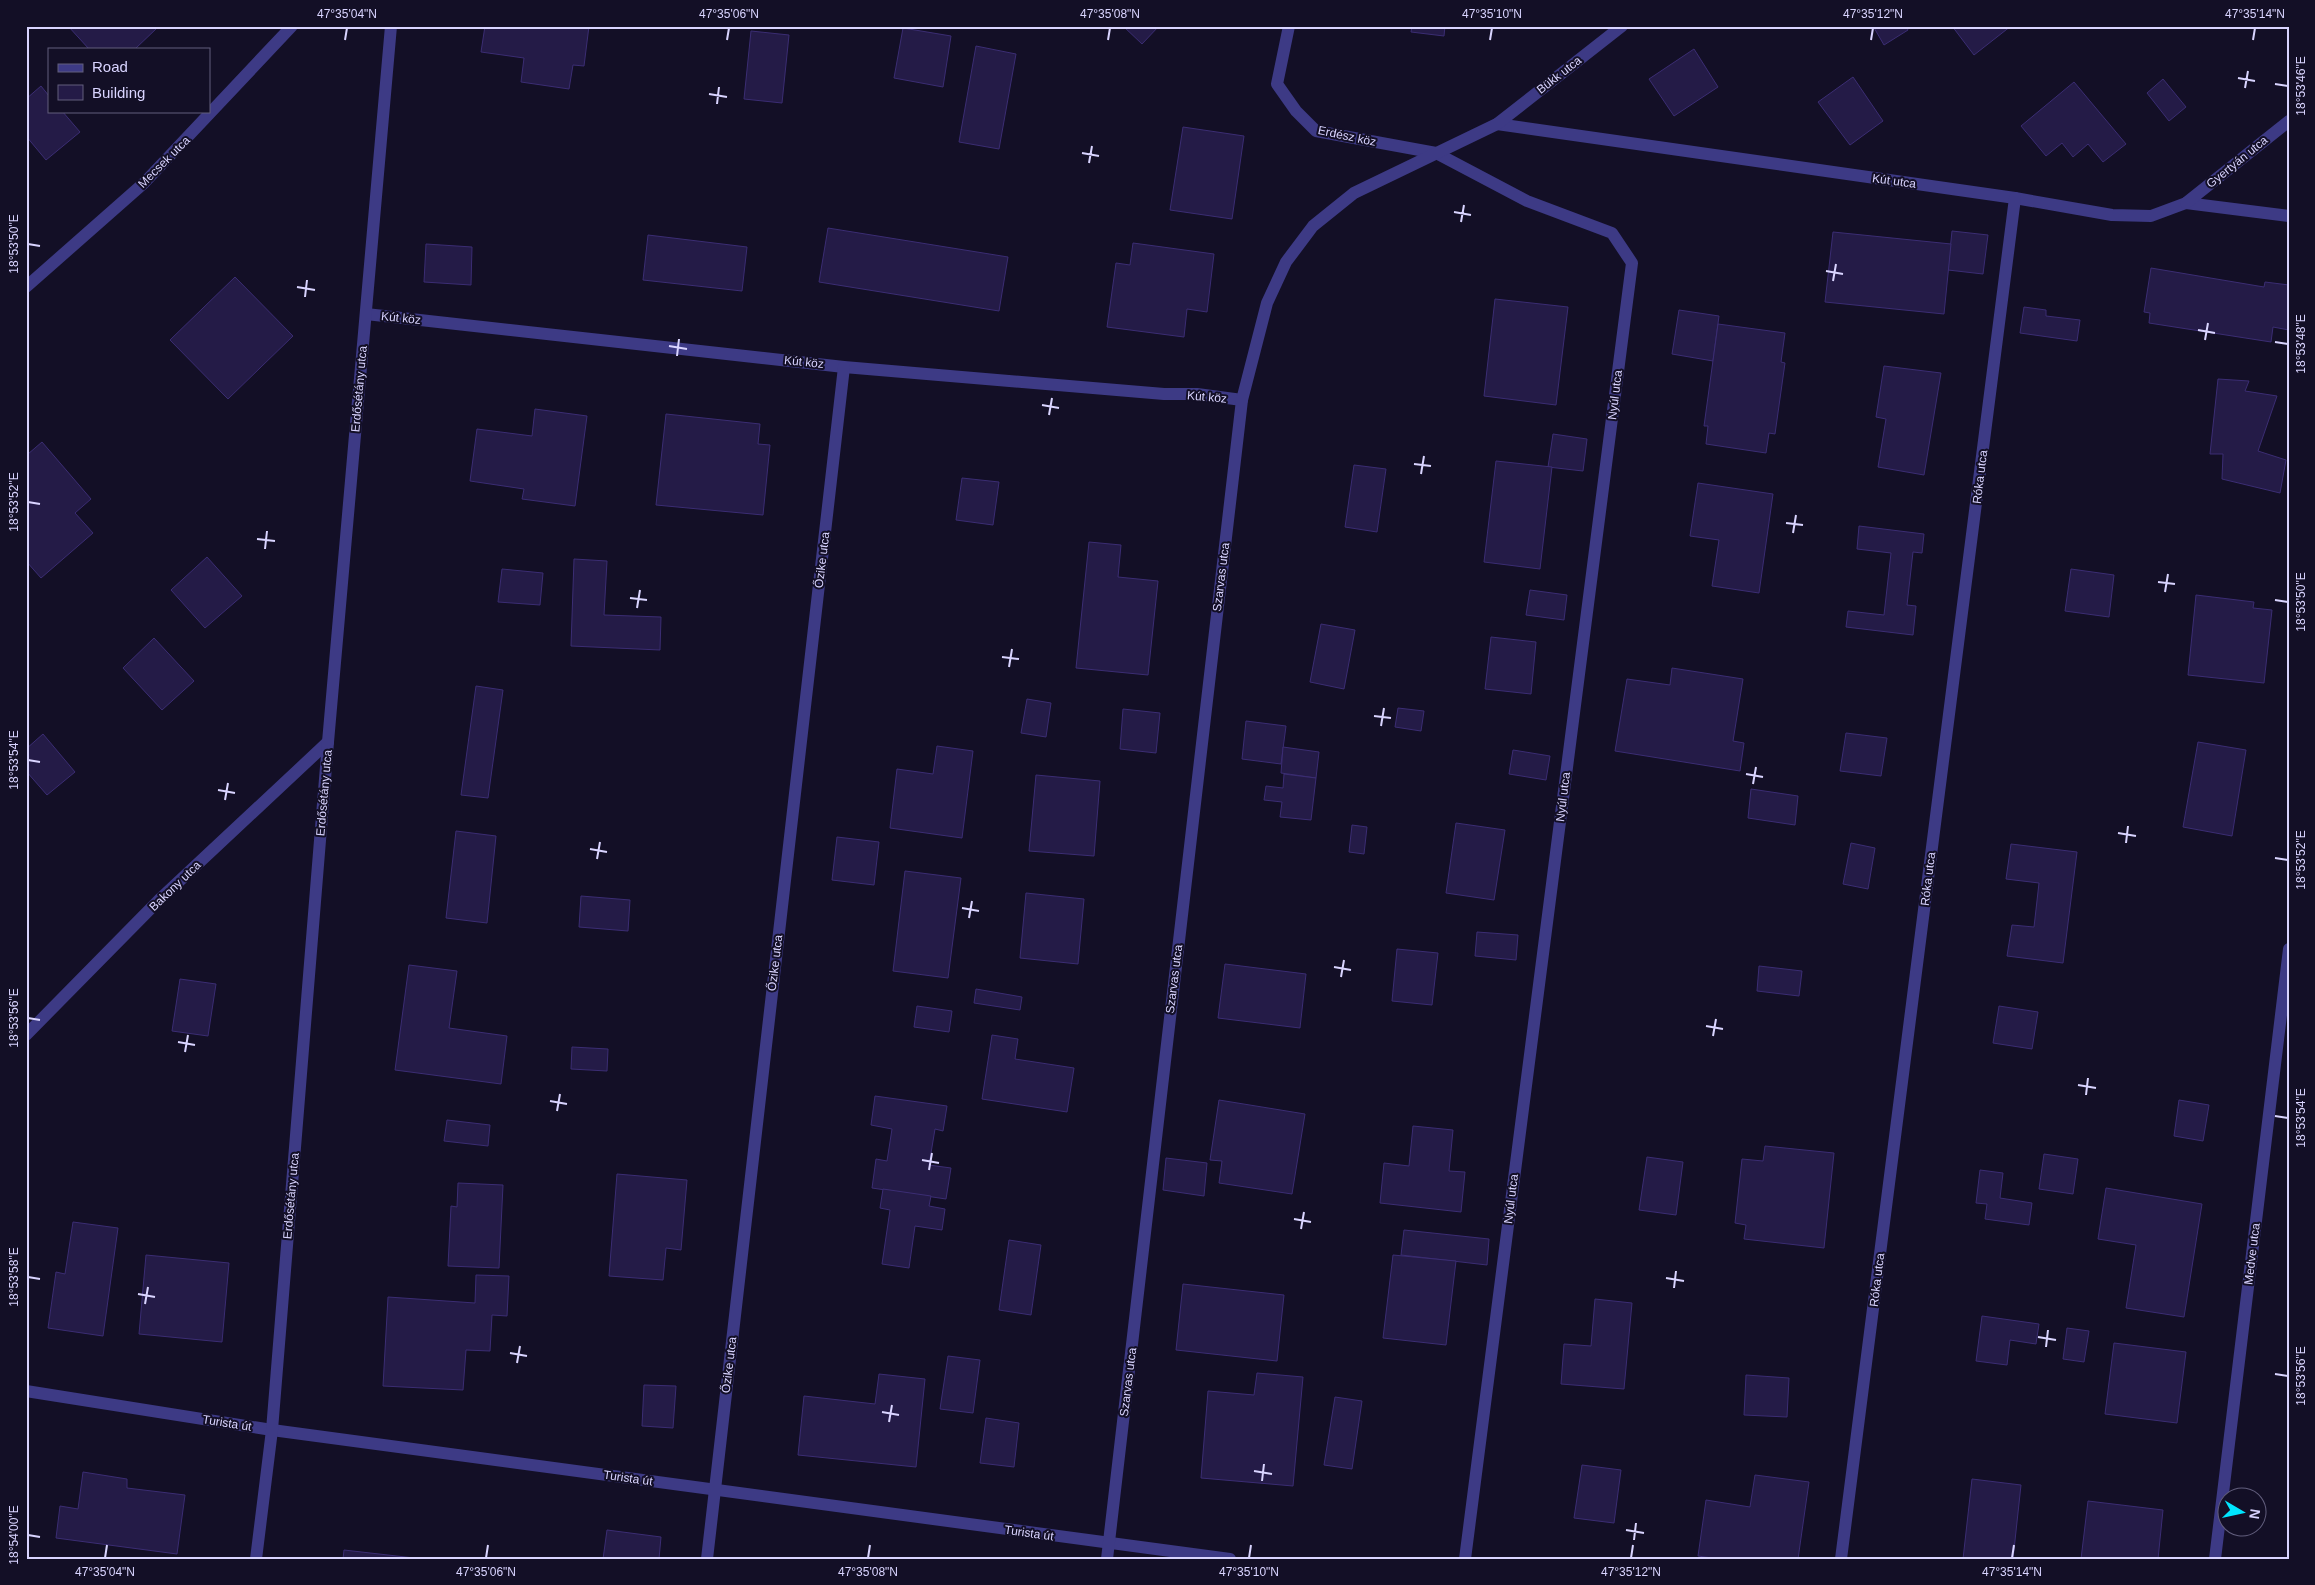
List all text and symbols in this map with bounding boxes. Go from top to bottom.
text: 47°35'04"N [317,7,377,21]
text: 47°35'06"N [699,7,759,21]
text: 47°35'08"N [1080,7,1140,21]
text: 47°35'10"N [1462,7,1522,21]
text: 47°35'12"N [1843,7,1903,21]
text: 47°35'14"N [2225,7,2285,21]
legend [48,48,210,112]
street label: Bükk utca [1534,53,1584,97]
text: 18°53'46"E [2294,56,2308,116]
text: Road [92,58,128,75]
text: Building [92,84,145,101]
street label: Erdész köz [1317,123,1377,149]
street label: Mecsek utca [135,133,193,191]
street label: Gyertyán utca [2204,133,2271,191]
street label: Kút utca [1871,171,1917,191]
text: 18°53'50"E [7,214,21,274]
street label: Kút köz [380,309,422,327]
text: 18°53'48"E [2294,314,2308,374]
street label: Erdősétány utca [348,345,370,433]
street label: Kút köz [783,353,825,371]
street label: Nyúl utca [1605,369,1625,421]
street label: Kút köz [1186,388,1228,406]
street label: Róka utca [1970,449,1990,505]
text: 18°53'52"E [7,472,21,532]
street label: Őzike utca [811,531,832,589]
street label: Szarvas utca [1210,541,1232,612]
text: 18°53'50"E [2294,572,2308,632]
text: 18°53'54"E [7,730,21,790]
street label: Erdősétány utca [313,749,335,837]
street label: Nyúl utca [1553,771,1573,823]
text: 18°53'52"E [2294,830,2308,890]
street label: Róka utca [1918,851,1938,907]
street label: Bakony utca [146,858,204,914]
street label: Őzike utca [764,934,785,992]
street label: Szarvas utca [1163,943,1185,1014]
text: 18°53'56"E [7,988,21,1048]
text: 18°53'54"E [2294,1088,2308,1148]
street label: Erdősétány utca [280,1152,302,1240]
street label: Nyúl utca [1501,1173,1521,1225]
street label: Medve utca [2241,1222,2263,1286]
text: 18°53'58"E [7,1247,21,1307]
street label: Róka utca [1867,1252,1887,1308]
street label: Őzike utca [718,1336,739,1394]
street label: Szarvas utca [1117,1346,1139,1417]
text: 18°53'56"E [2294,1346,2308,1406]
street label: Turista út [201,1412,253,1434]
street label: Turista út [602,1468,654,1488]
north arrow [2218,1488,2268,1538]
text: 18°54'00"E [7,1505,21,1565]
text: N [2246,1508,2264,1520]
street label: Turista út [1003,1523,1055,1543]
text: 47°35'04"N [75,1565,135,1579]
text: 47°35'06"N [456,1565,516,1579]
text: 47°35'08"N [838,1565,898,1579]
text: 47°35'10"N [1219,1565,1279,1579]
text: 47°35'12"N [1601,1565,1661,1579]
text: 47°35'14"N [1982,1565,2042,1579]

